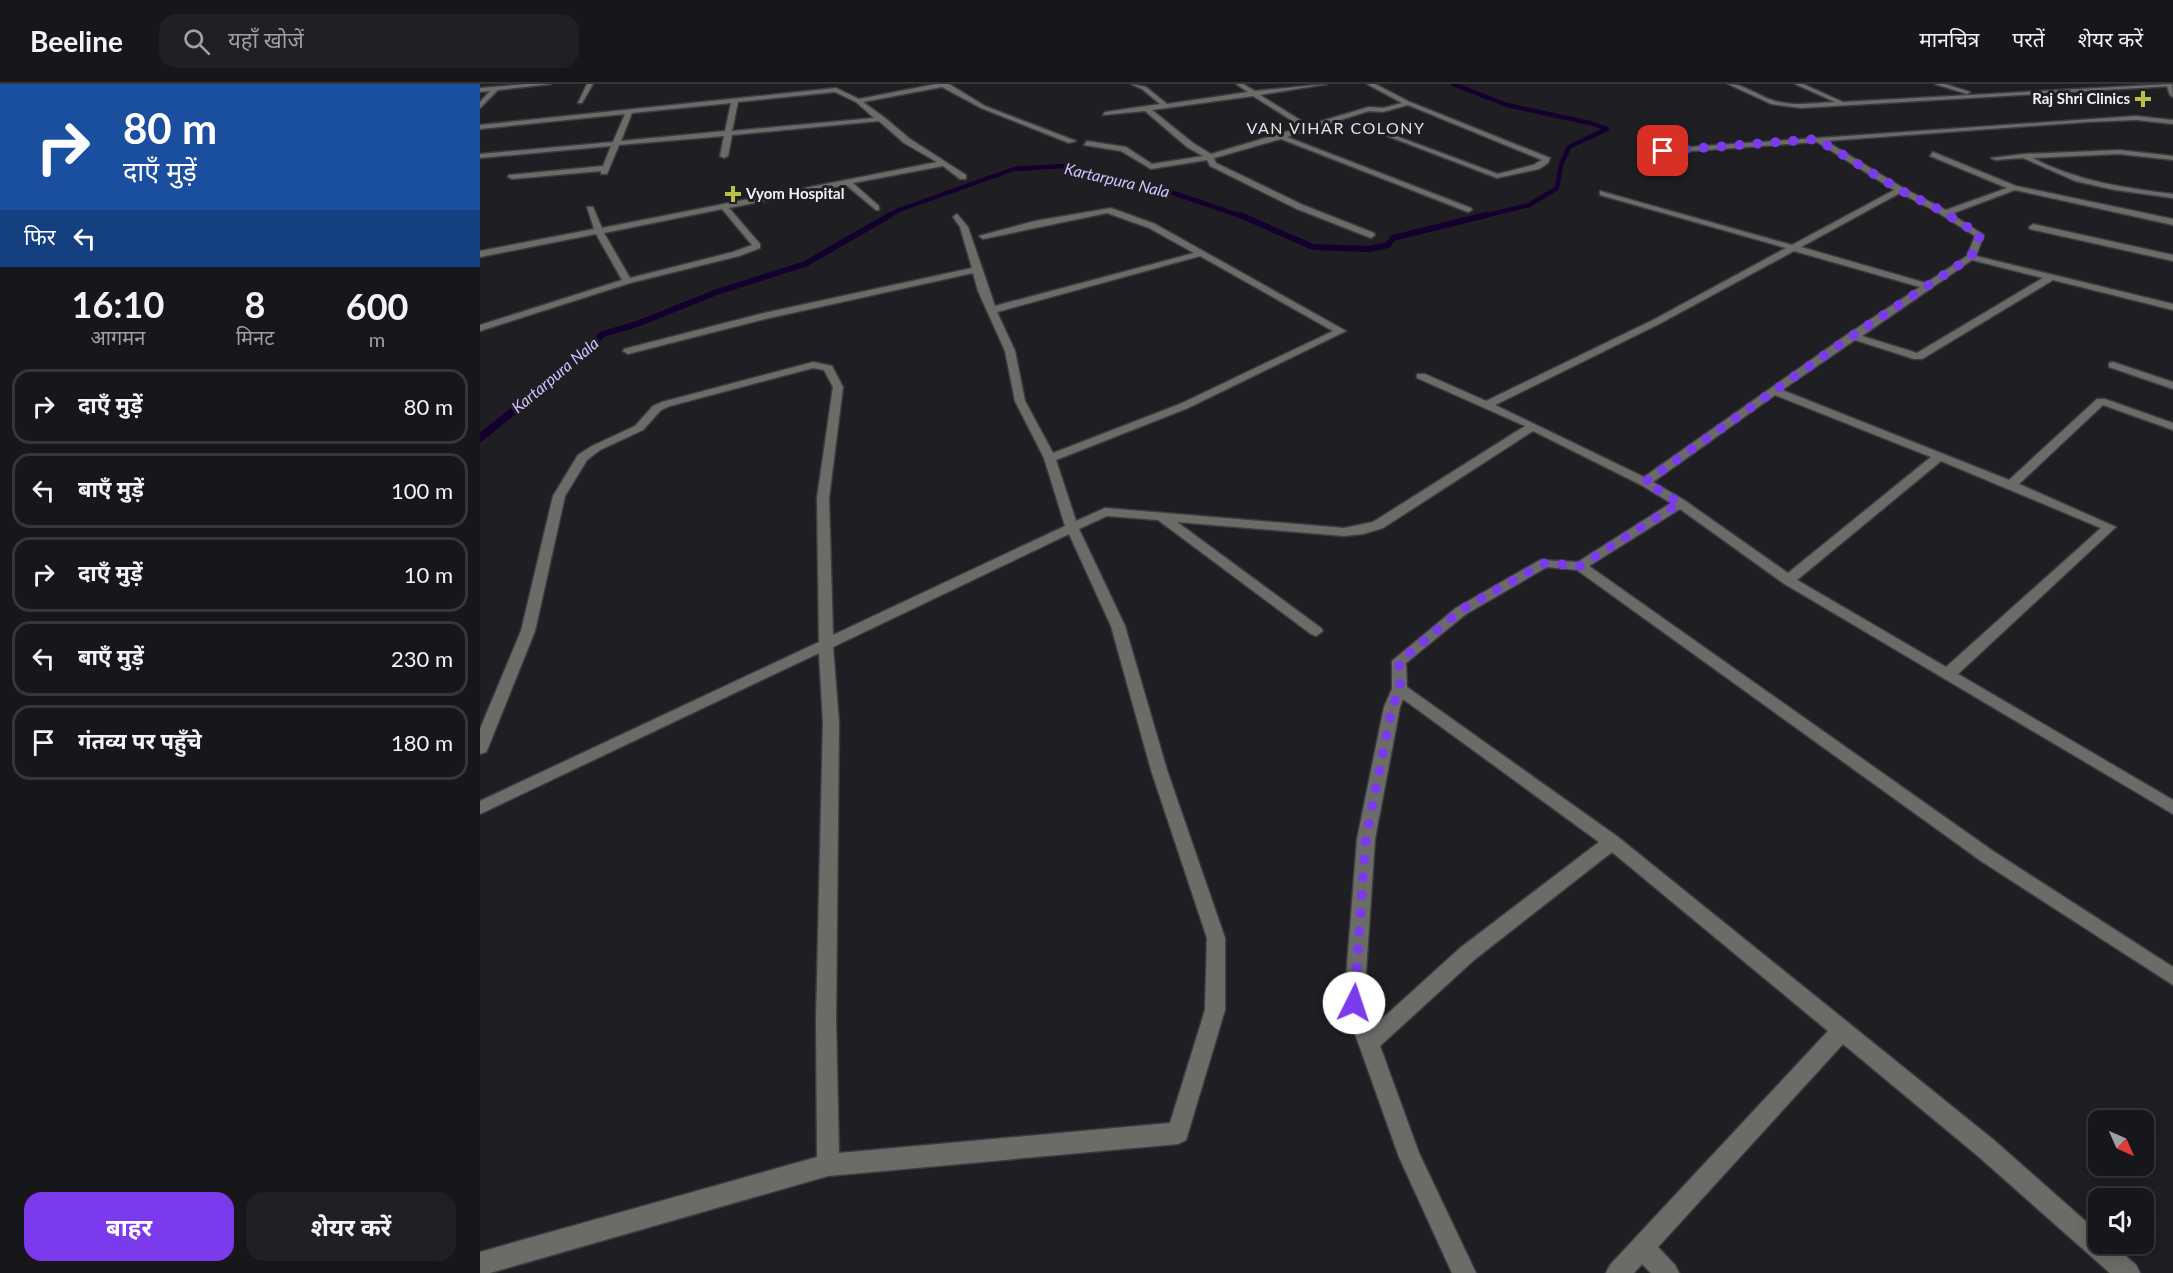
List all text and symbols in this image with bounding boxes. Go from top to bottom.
search box [159,14,579,68]
text: Beeline [30,24,123,58]
icon: search [180,25,213,58]
text: यहाँ खोजें [228,26,304,53]
text: मानचित्र [1919,26,1979,51]
text: परतें [2012,26,2045,51]
text: शेयर करें [2078,26,2143,51]
place label: Raj Shri Clinics [2032,89,2130,107]
marker: Raj Shri Clinics [2134,90,2152,108]
text: 80 m [123,103,217,153]
icon: right [24,108,102,186]
district label: VAN VIHAR COLONY [1247,118,1425,137]
pin [1637,125,1688,176]
icon: arrive [1646,134,1679,167]
text: दाएँ मुड़ें [123,154,197,187]
water label: Kartarpura Nala [1063,158,1171,201]
place label: Vyom Hospital [745,184,844,202]
marker: Vyom Hospital [724,185,742,203]
icon: left [68,222,101,255]
text: फिर [24,223,56,250]
text: 16:10 [72,282,164,326]
text: 8 [245,282,266,326]
text: 600 [346,284,408,328]
text: आगमन [91,325,145,349]
text: मिनट [236,325,274,349]
text: m [369,327,385,351]
water label: Kartarpura Nala [507,333,602,416]
icon: right [27,390,60,423]
text: दाएँ मुड़ें [78,391,142,418]
text: 80 m [404,393,453,420]
icon: left [27,474,60,507]
text: बाएँ मुड़ें [78,475,144,502]
text: 100 m [391,477,453,504]
icon: right [27,558,60,591]
text: दाएँ मुड़ें [78,559,142,586]
text: 10 m [404,561,453,588]
icon: left [27,642,60,675]
text: बाएँ मुड़ें [78,643,144,670]
text: 230 m [391,645,453,672]
icon: arrive [27,726,60,759]
text: गंतव्य पर पहुँचे [78,727,202,754]
text: 180 m [391,729,453,756]
position arrow [1322,971,1386,1035]
north arrow [2088,1110,2154,1176]
map controls [2088,1110,2154,1254]
button: sound [2088,1188,2154,1254]
button: बाहर [24,1192,234,1261]
button: शेयर करें [246,1192,456,1261]

